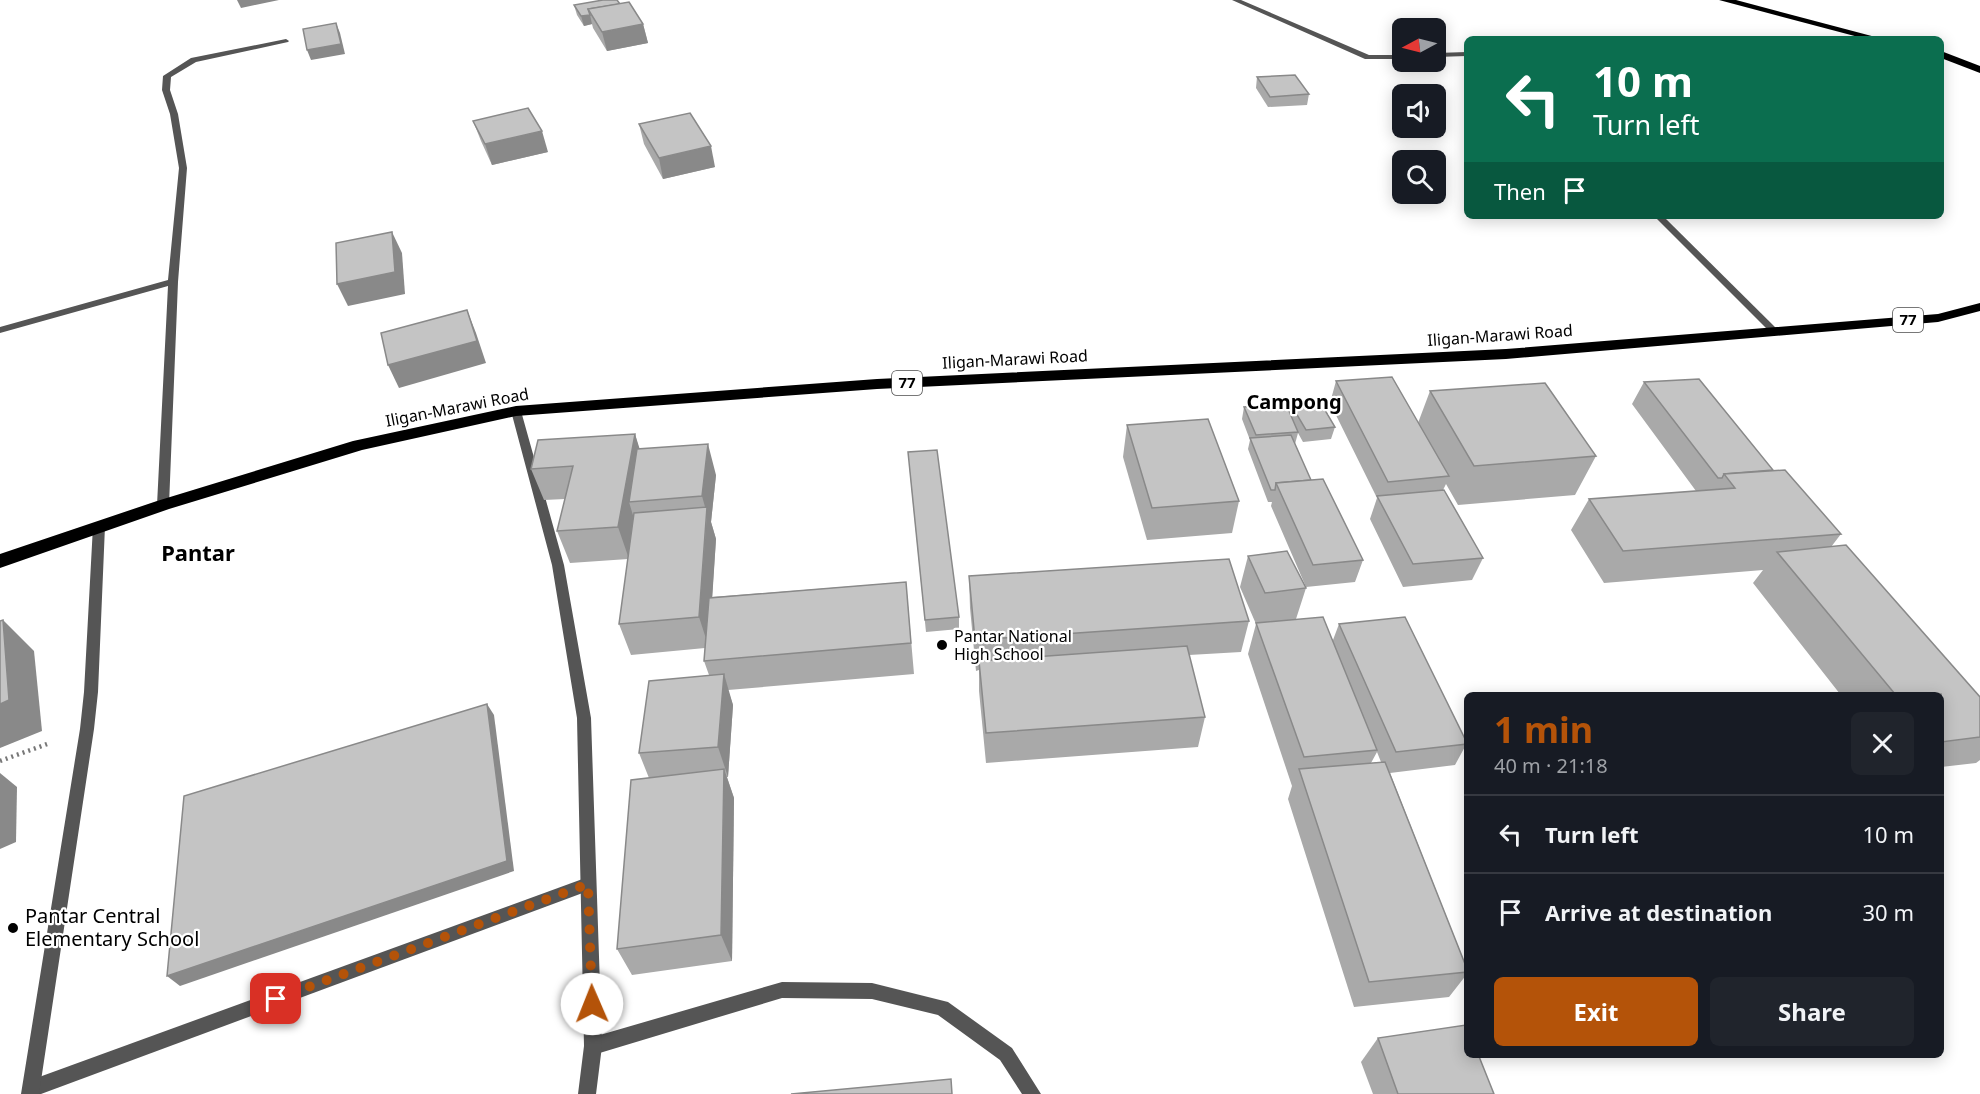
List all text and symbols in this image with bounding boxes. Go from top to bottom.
north arrow [1392,18,1446,72]
map controls [1392,18,1446,204]
text: 10 m [1593,52,1693,109]
icon: left [1494,60,1572,138]
button: sound [1392,84,1446,138]
text: Turn left [1593,106,1699,143]
button: search [1392,150,1446,204]
icon: arrive [1558,174,1591,207]
text: Then [1494,176,1546,206]
road number: 77 [1893,308,1923,332]
street label: Iligan-Marawi Road [1427,319,1573,351]
street label: Iligan-Marawi Road [942,344,1088,374]
road number: 77 [892,371,922,395]
street label: Iligan-Marawi Road [383,382,531,432]
district label: Campong [1246,388,1342,415]
district label: Pantar [161,537,235,567]
place label: Pantar National High School [954,625,1072,665]
marker: Pantar National High School [935,638,949,652]
text: 1 min [1494,705,1593,754]
button: close [1851,712,1914,775]
text: 40 m · 21:18 [1494,752,1608,779]
icon: left [1494,818,1527,851]
text: Turn left [1545,819,1639,849]
text: 10 m [1863,819,1914,849]
icon: arrive [1494,896,1527,929]
text: Arrive at destination [1545,897,1772,927]
text: 30 m [1863,897,1914,927]
place label: Pantar Central Elementary School [25,902,199,952]
marker: Pantar Central Elementary School [6,921,20,935]
position arrow [560,972,624,1036]
pin [250,973,301,1024]
button: Exit [1494,977,1698,1046]
button: Share [1710,977,1914,1046]
icon: arrive [259,982,292,1015]

